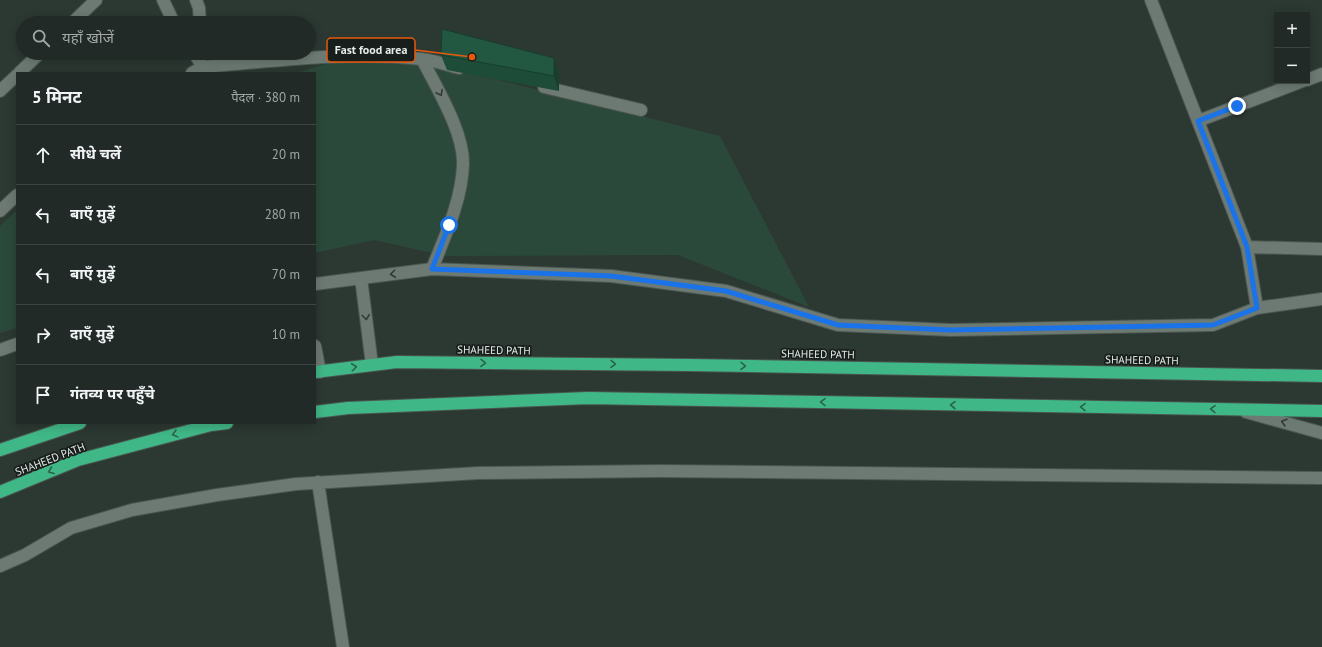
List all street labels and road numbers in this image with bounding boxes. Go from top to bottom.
street label: SHAHEED PATH [457,342,531,358]
street label: SHAHEED PATH [781,346,855,362]
street label: SHAHEED PATH [1105,352,1179,368]
street label: SHAHEED PATH [13,439,87,479]

